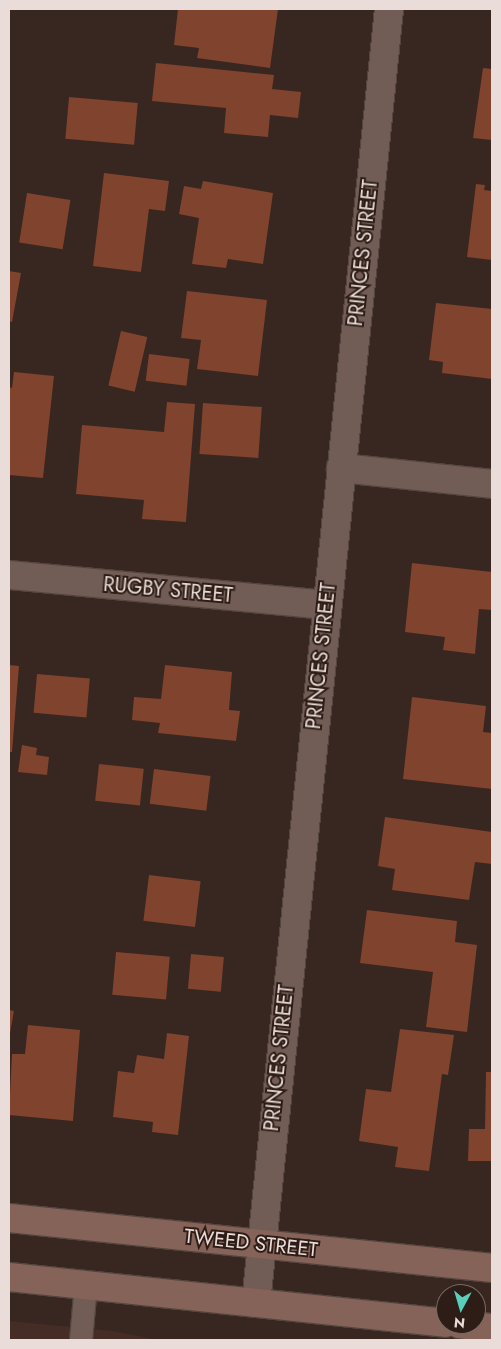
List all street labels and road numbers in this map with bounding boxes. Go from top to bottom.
street label: PRINCES STREET [343,179,383,327]
street label: RUGBY STREET [102,572,234,608]
street label: PRINCES STREET [301,582,341,730]
street label: PRINCES STREET [259,984,299,1132]
street label: TWEED STREET [183,1224,319,1262]

